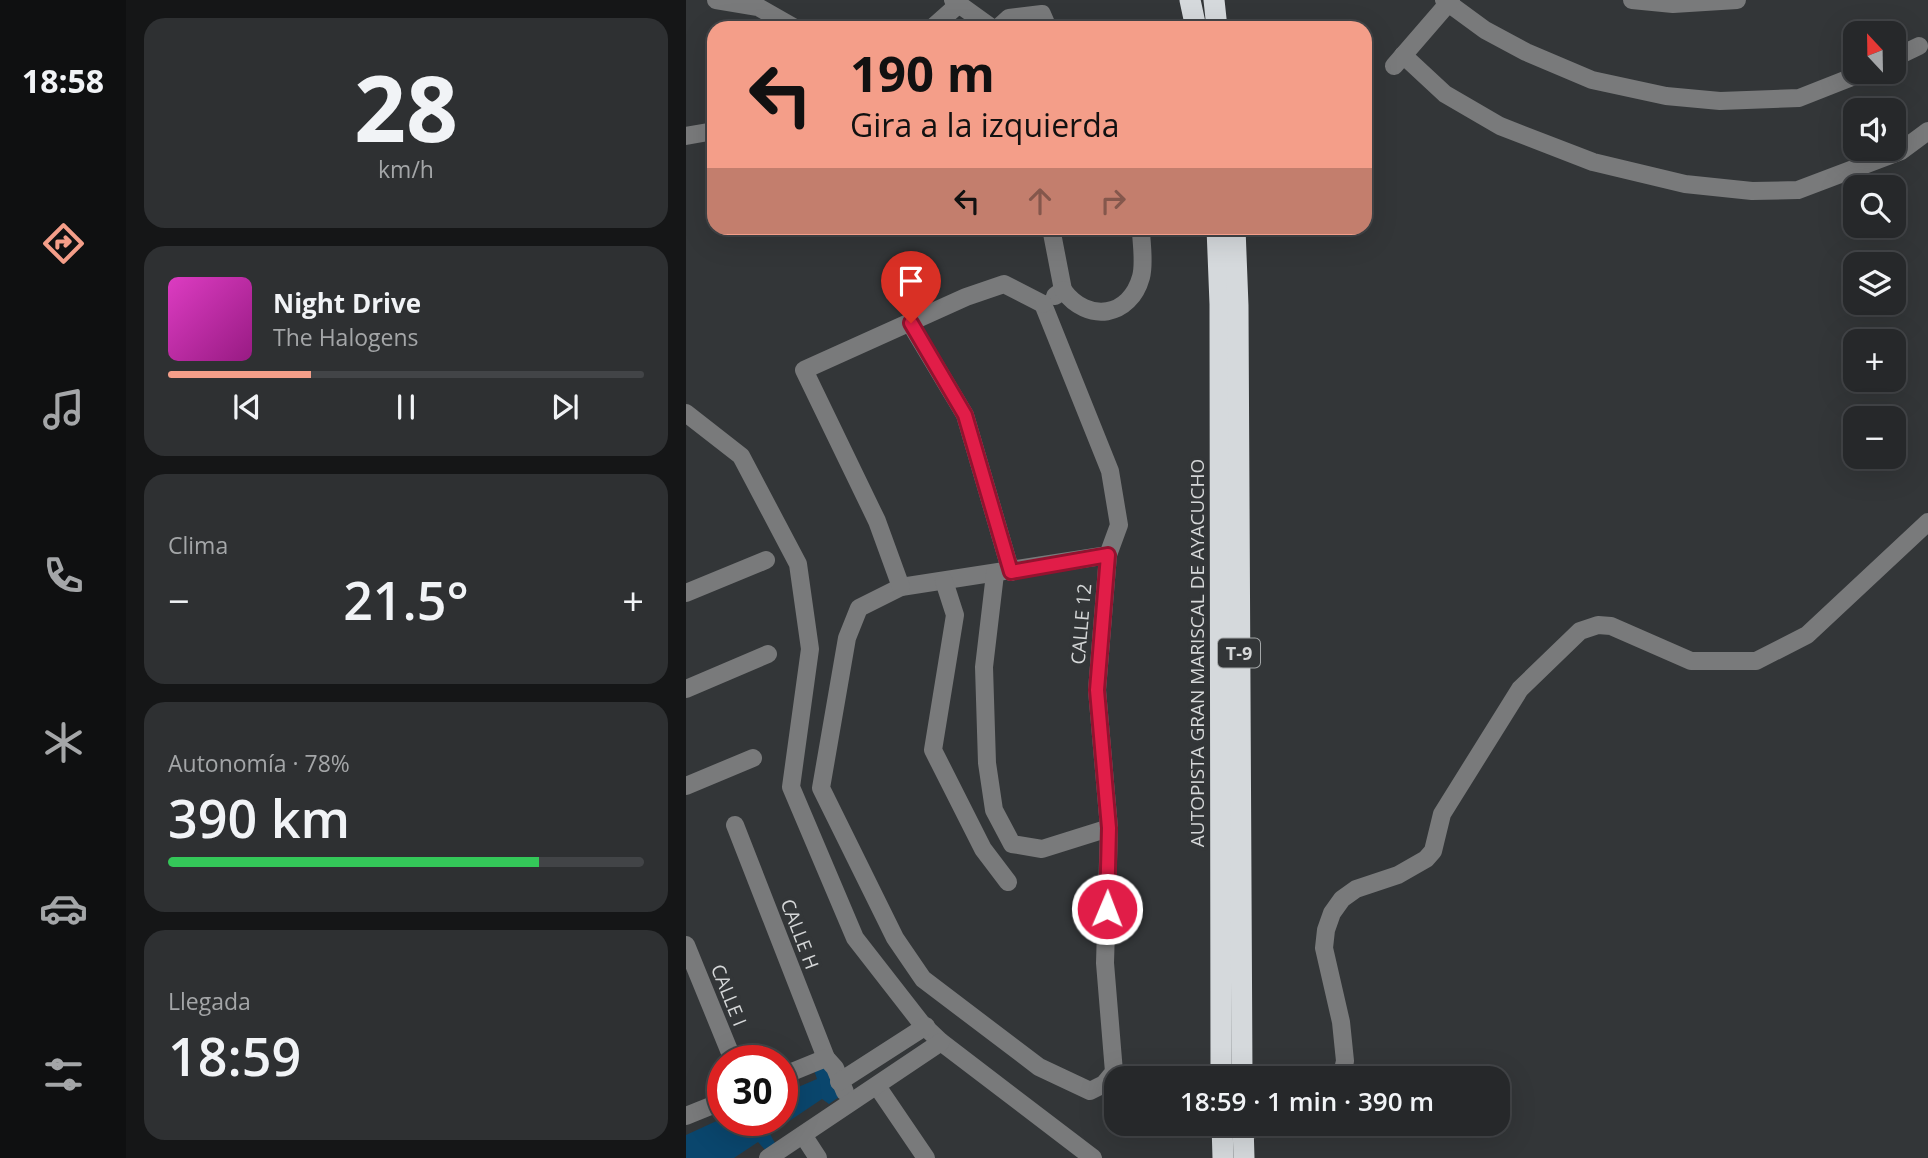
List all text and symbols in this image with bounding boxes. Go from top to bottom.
north arrow [1843,21,1906,84]
map controls [1843,21,1906,469]
text: 190 m [850,40,995,106]
text: 28 [354,45,458,169]
icon: left [735,49,826,140]
text: 18:58 [22,59,104,102]
button: sound [1843,98,1906,161]
text: Gira a la izquierda [850,103,1120,146]
text: km/h [378,153,434,185]
button: search [1843,175,1906,238]
icon: left [948,182,986,220]
icon: ahead [1021,182,1059,220]
icon: right [1094,182,1132,220]
icon: directions [39,219,88,268]
pin [881,251,941,323]
button: layers [1843,252,1906,315]
icon: arrive [892,262,930,300]
text: Night Drive [273,285,421,321]
text: The Halogens [273,321,419,353]
button: + [1843,329,1906,392]
icon: music [39,385,88,434]
icon: previous [228,388,266,426]
icon: pause [387,388,425,426]
icon: next [546,388,584,426]
button: − [1843,406,1906,469]
street label: AUTOPISTA GRAN MARISCAL DE AYACUCHO [1184,459,1210,847]
text: Clima [168,529,228,561]
icon: phone [39,551,88,600]
text: 21.5° [343,564,469,635]
text: − [168,574,190,626]
text: + [622,574,644,626]
street label: CALLE 12 [1065,582,1097,666]
road number: T-9 [1218,638,1260,668]
icon: climate [39,718,88,767]
text: Autonomía · 78% [168,747,350,779]
text: 390 km [168,782,350,853]
position arrow [1070,872,1144,946]
icon: car [39,884,88,933]
street label: CALLE H [775,895,825,973]
street label: CALLE I [705,960,753,1030]
text: Llegada [168,985,251,1017]
text: 18:59 [168,1020,301,1091]
speed limit sign: 30 [707,1045,798,1136]
icon: filters [39,1050,88,1099]
text: 18:59 · 1 min · 390 m [1180,1083,1434,1119]

